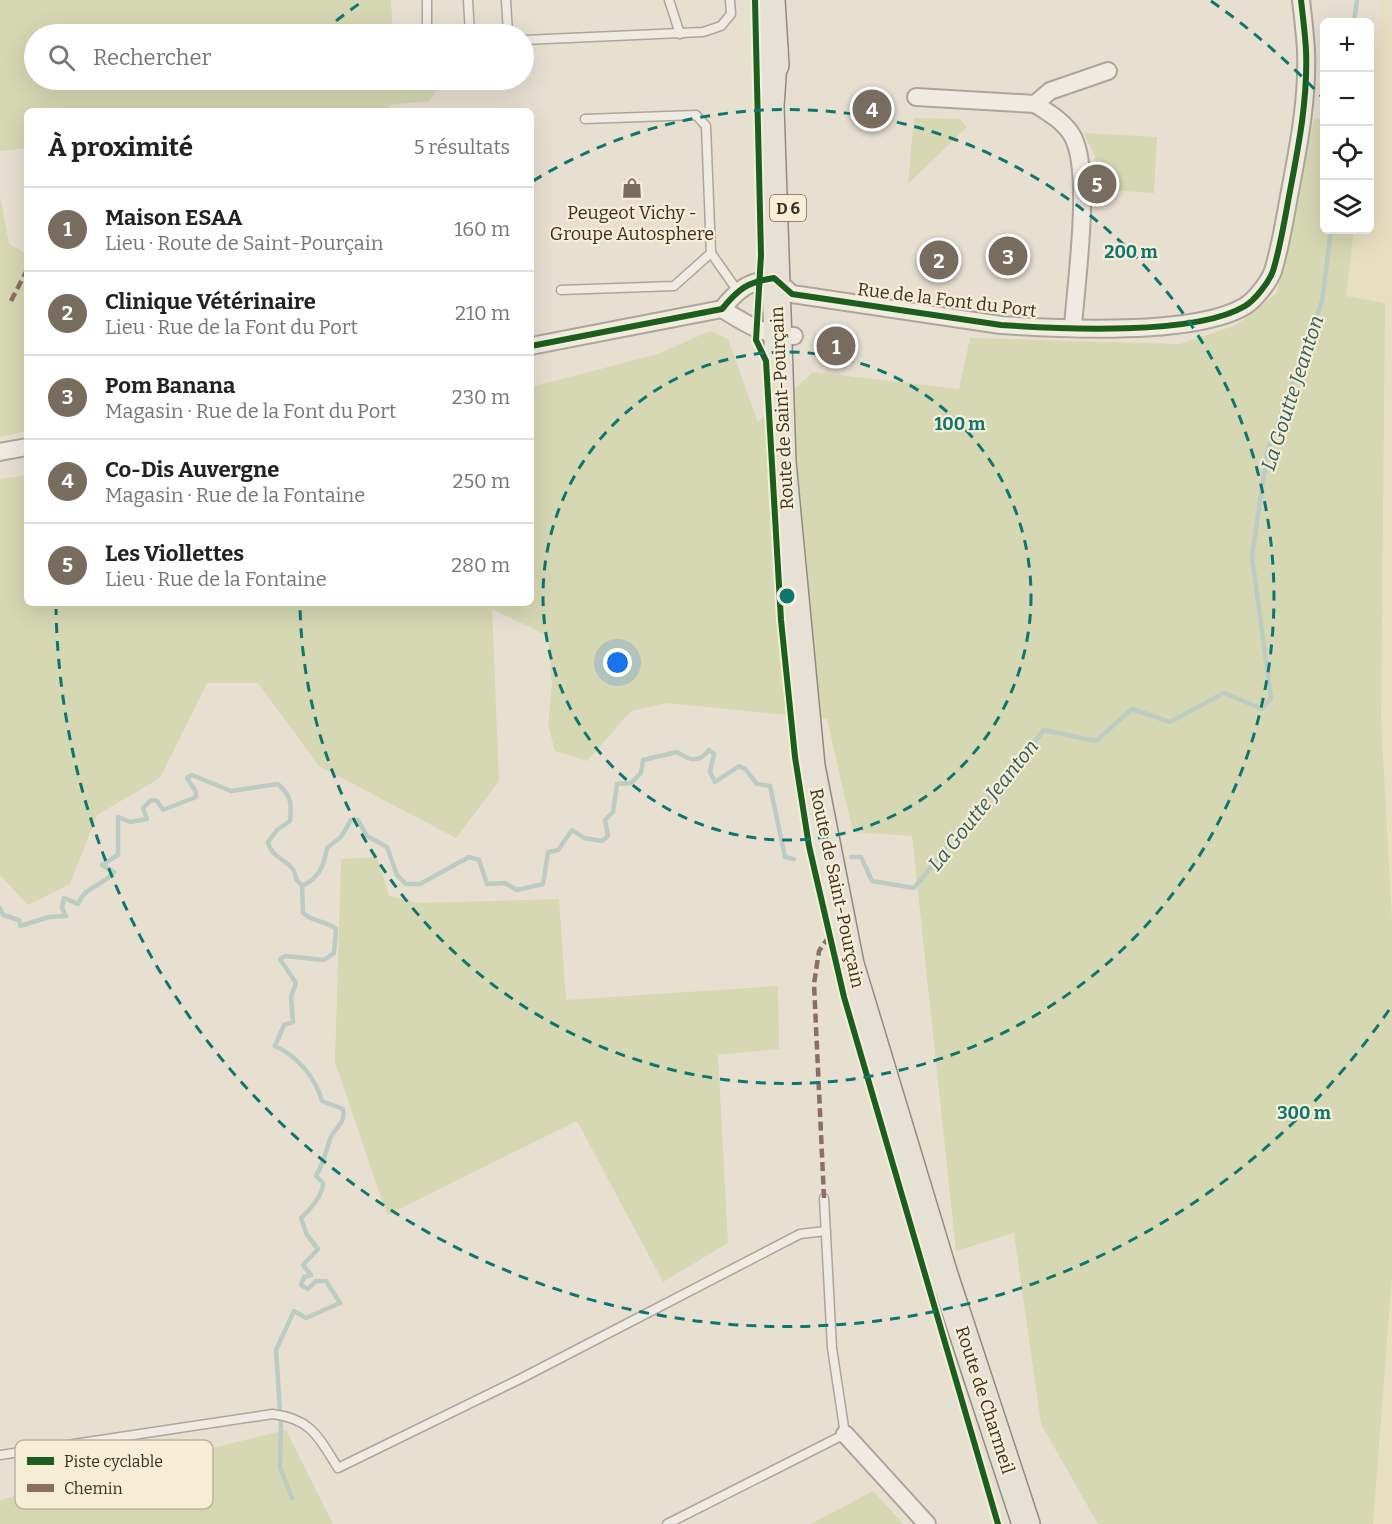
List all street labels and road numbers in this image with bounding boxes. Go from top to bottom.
road number: D 6 [770,195,806,221]
street label: Rue de la Font du Port [856,278,1038,322]
street label: Route de Saint-Pourçain [766,305,798,510]
street label: Route de Saint-Pourçain [805,786,869,990]
street label: Route de Charmeil [951,1323,1019,1477]

